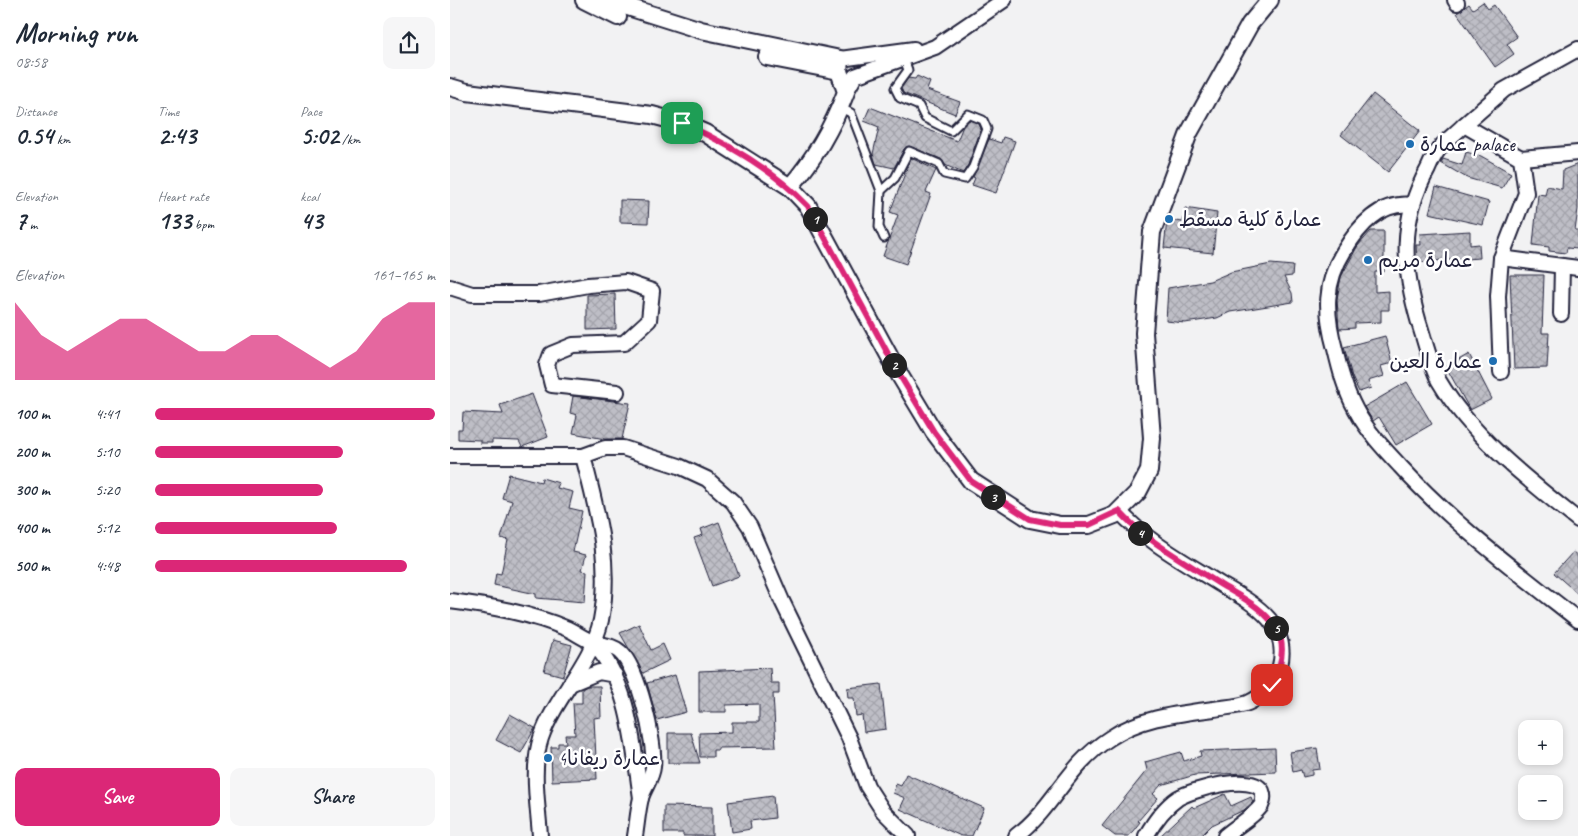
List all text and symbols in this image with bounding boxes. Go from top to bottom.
text: Morning run [15,15,137,50]
button: share [383,17,435,69]
text: 08:58 [15,52,47,72]
pin [661,102,703,144]
text: Distance [15,103,57,120]
text: Time [158,103,179,120]
text: Pace [300,103,322,120]
icon: arrive [668,109,696,137]
text: 0.54 [15,120,53,152]
text: 2:43 [158,120,196,152]
text: 5:02 [300,120,339,152]
text: km [53,131,70,148]
text: /km [339,131,360,148]
place label: عمارة palace [1420,132,1516,157]
marker: عمارة palace [1404,138,1416,150]
text: Elevation [15,188,58,205]
text: Heart rate [158,188,209,205]
text: kcal [300,188,319,205]
text: 7 [15,205,26,237]
text: 133 [158,205,191,237]
text: 43 [300,205,323,237]
pin: 1 [802,206,828,232]
place label: عمارة كلية مسقط [1179,207,1323,232]
text: 1 [812,211,819,228]
marker: عمارة كلية مسقط [1163,213,1175,225]
text: m [26,216,37,233]
text: bpm [191,216,214,233]
place label: عمارة مريم [1378,248,1473,275]
marker: عمارة مريم [1362,254,1374,266]
text: Elevation [15,265,64,285]
text: 161–165 m [372,265,435,285]
place label: عمارة العين [1390,349,1483,374]
pin: 2 [882,352,906,378]
marker: عمارة العين [1487,355,1499,367]
text: 2 [891,357,898,374]
text: 100 m [15,404,50,424]
text: 4:41 [95,404,120,424]
text: 200 m [15,442,50,462]
text: 5:10 [95,442,120,462]
text: 300 m [15,480,50,500]
text: 5:20 [95,480,120,500]
pin: 3 [980,484,1006,510]
text: 3 [990,489,997,506]
text: 400 m [15,518,50,538]
text: 5:12 [95,518,120,538]
pin: 4 [1128,520,1152,546]
text: 4 [1137,525,1144,542]
text: 500 m [15,556,49,576]
text: 4:48 [95,556,120,576]
pin: 5 [1264,616,1288,640]
text: 5 [1273,620,1280,637]
pin [1251,664,1293,706]
icon: check [1258,671,1286,699]
map controls [1518,720,1563,820]
button: + [1518,720,1563,765]
place label: عمارة ريفانا4 [558,746,661,771]
marker: عمارة ريفانا4 [542,752,554,764]
button: Save [15,768,220,826]
button: Share [230,768,435,826]
button: − [1518,775,1563,820]

